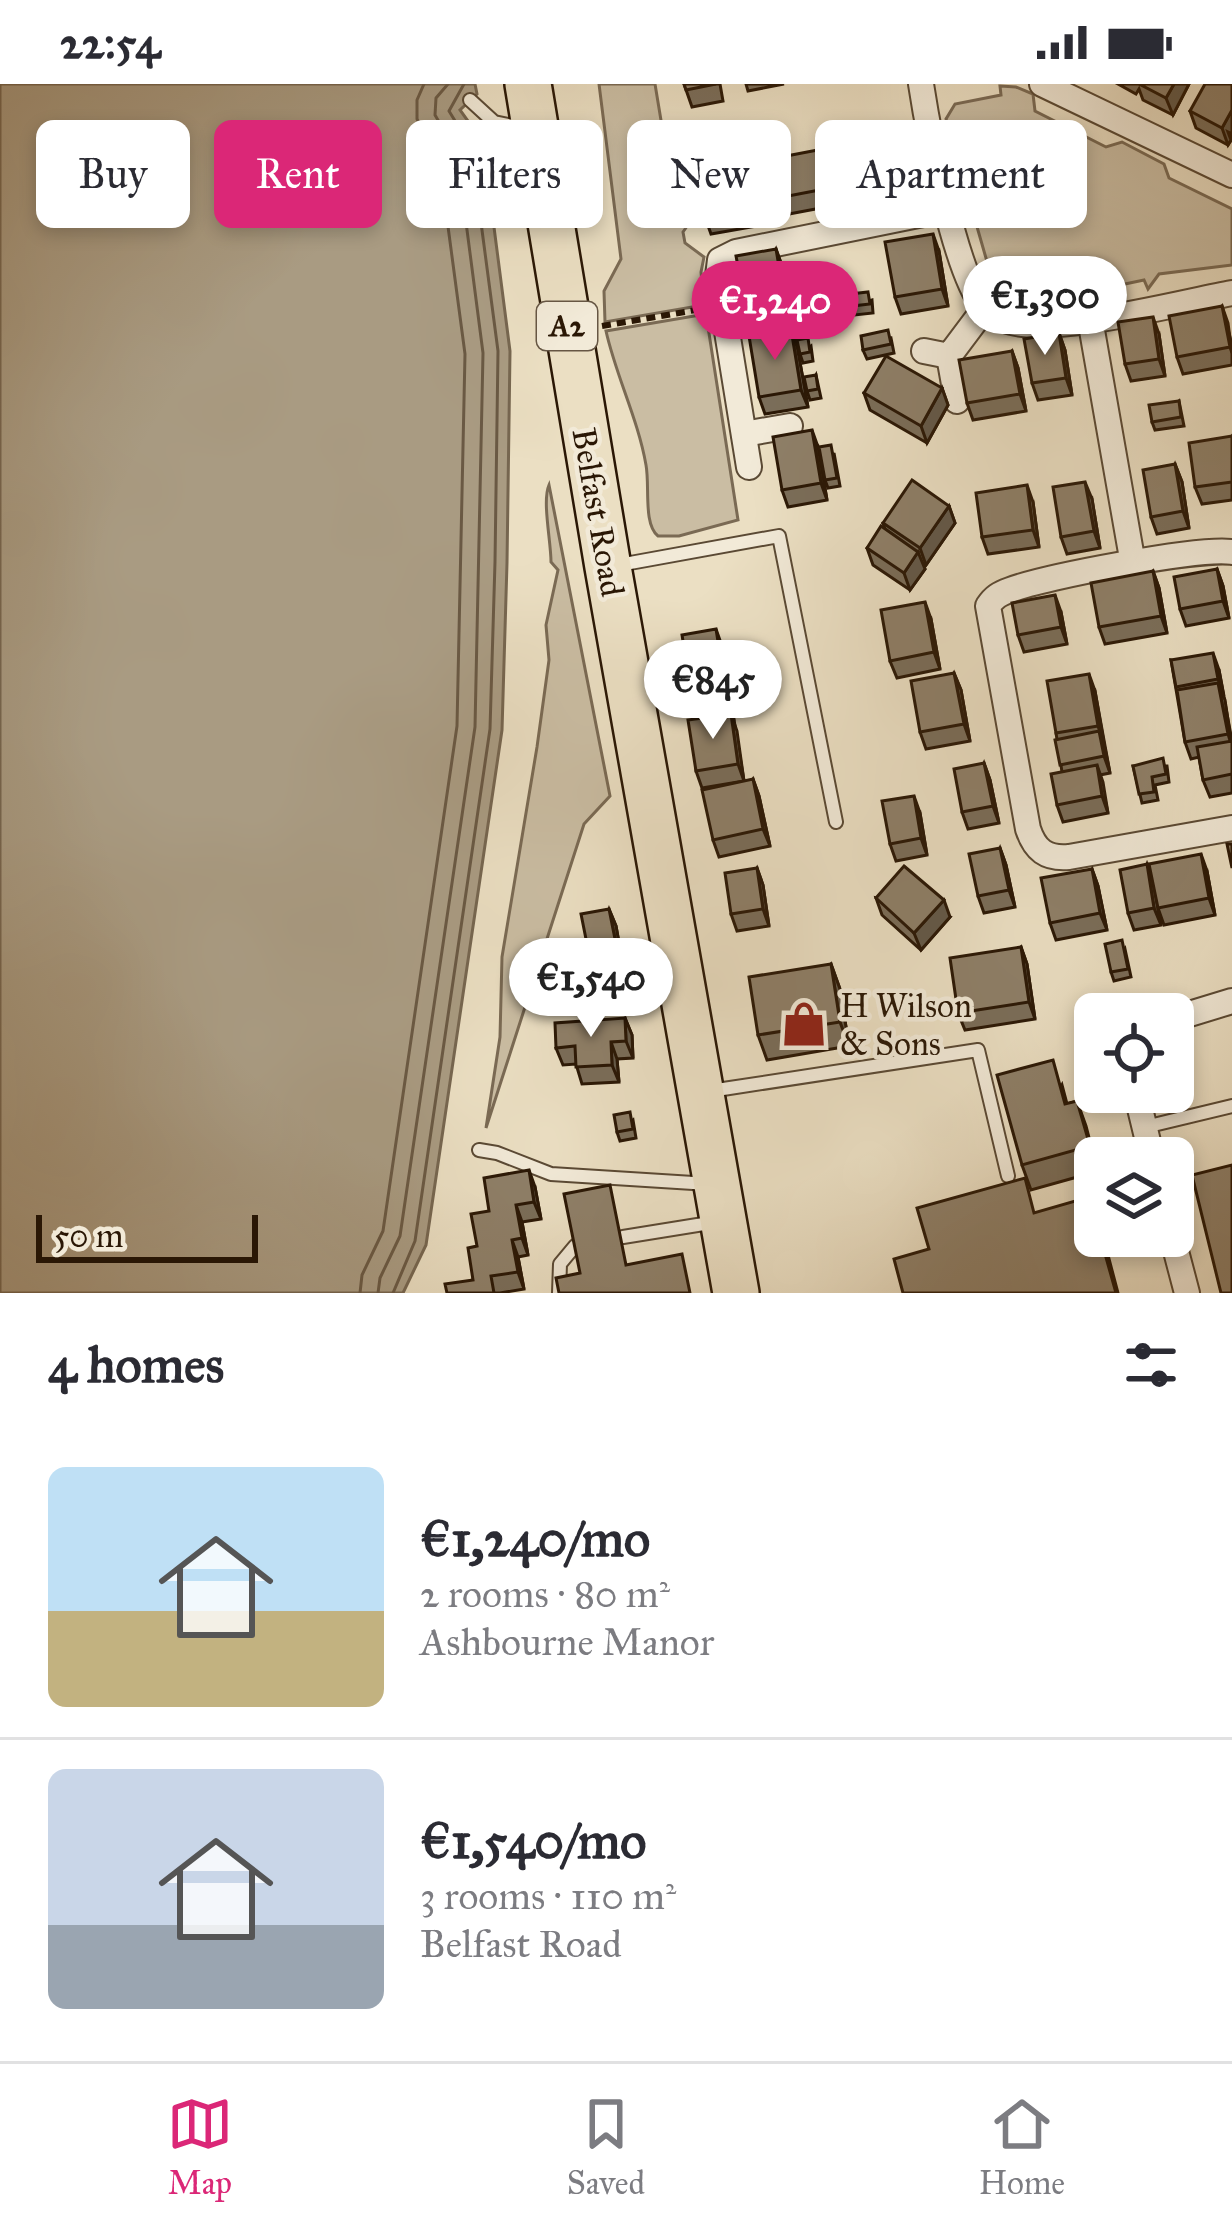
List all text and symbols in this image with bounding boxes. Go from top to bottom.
text: 22:54 [60,15,160,70]
chip: Buy [36,120,190,228]
chip: Rent [214,120,382,228]
chip: Filters [406,120,603,228]
chip: New [627,120,791,228]
chip: Apartment [815,120,1087,228]
pin: €1,300 [947,256,1143,358]
pin: €1,240 [677,261,873,363]
text: €1,300 [990,271,1100,319]
text: €1,240 [719,276,831,324]
road number: A2 [537,302,597,350]
street label: Belfast Road [563,425,633,600]
pin: €845 [642,640,784,742]
text: €845 [671,655,755,703]
pin: €1,540 [493,938,689,1040]
text: €1,540 [536,953,646,1001]
place label: H Wilson & Sons [840,986,972,1064]
map controls [1074,993,1194,1257]
button: locate [1074,993,1194,1113]
shop icon: H Wilson & Sons [779,999,829,1049]
button: layers [1074,1137,1194,1257]
scale bar [36,1209,258,1262]
text: 50 m [54,1216,123,1256]
icon: filters [1118,1332,1184,1398]
text: 4 homes [48,1334,224,1396]
text: €1,240/mo [420,1508,650,1570]
icon: home [144,1515,288,1659]
text: 2 rooms · 80 m² [420,1570,670,1618]
text: Ashbourne Manor [420,1618,714,1666]
text: €1,540/mo [420,1810,646,1872]
icon: home [144,1817,288,1961]
text: 3 rooms · 110 m² [420,1872,676,1920]
text: Belfast Road [420,1920,622,1968]
tab: Map [167,2091,233,2203]
tab: Saved [567,2091,645,2203]
tab: Home [979,2091,1065,2203]

